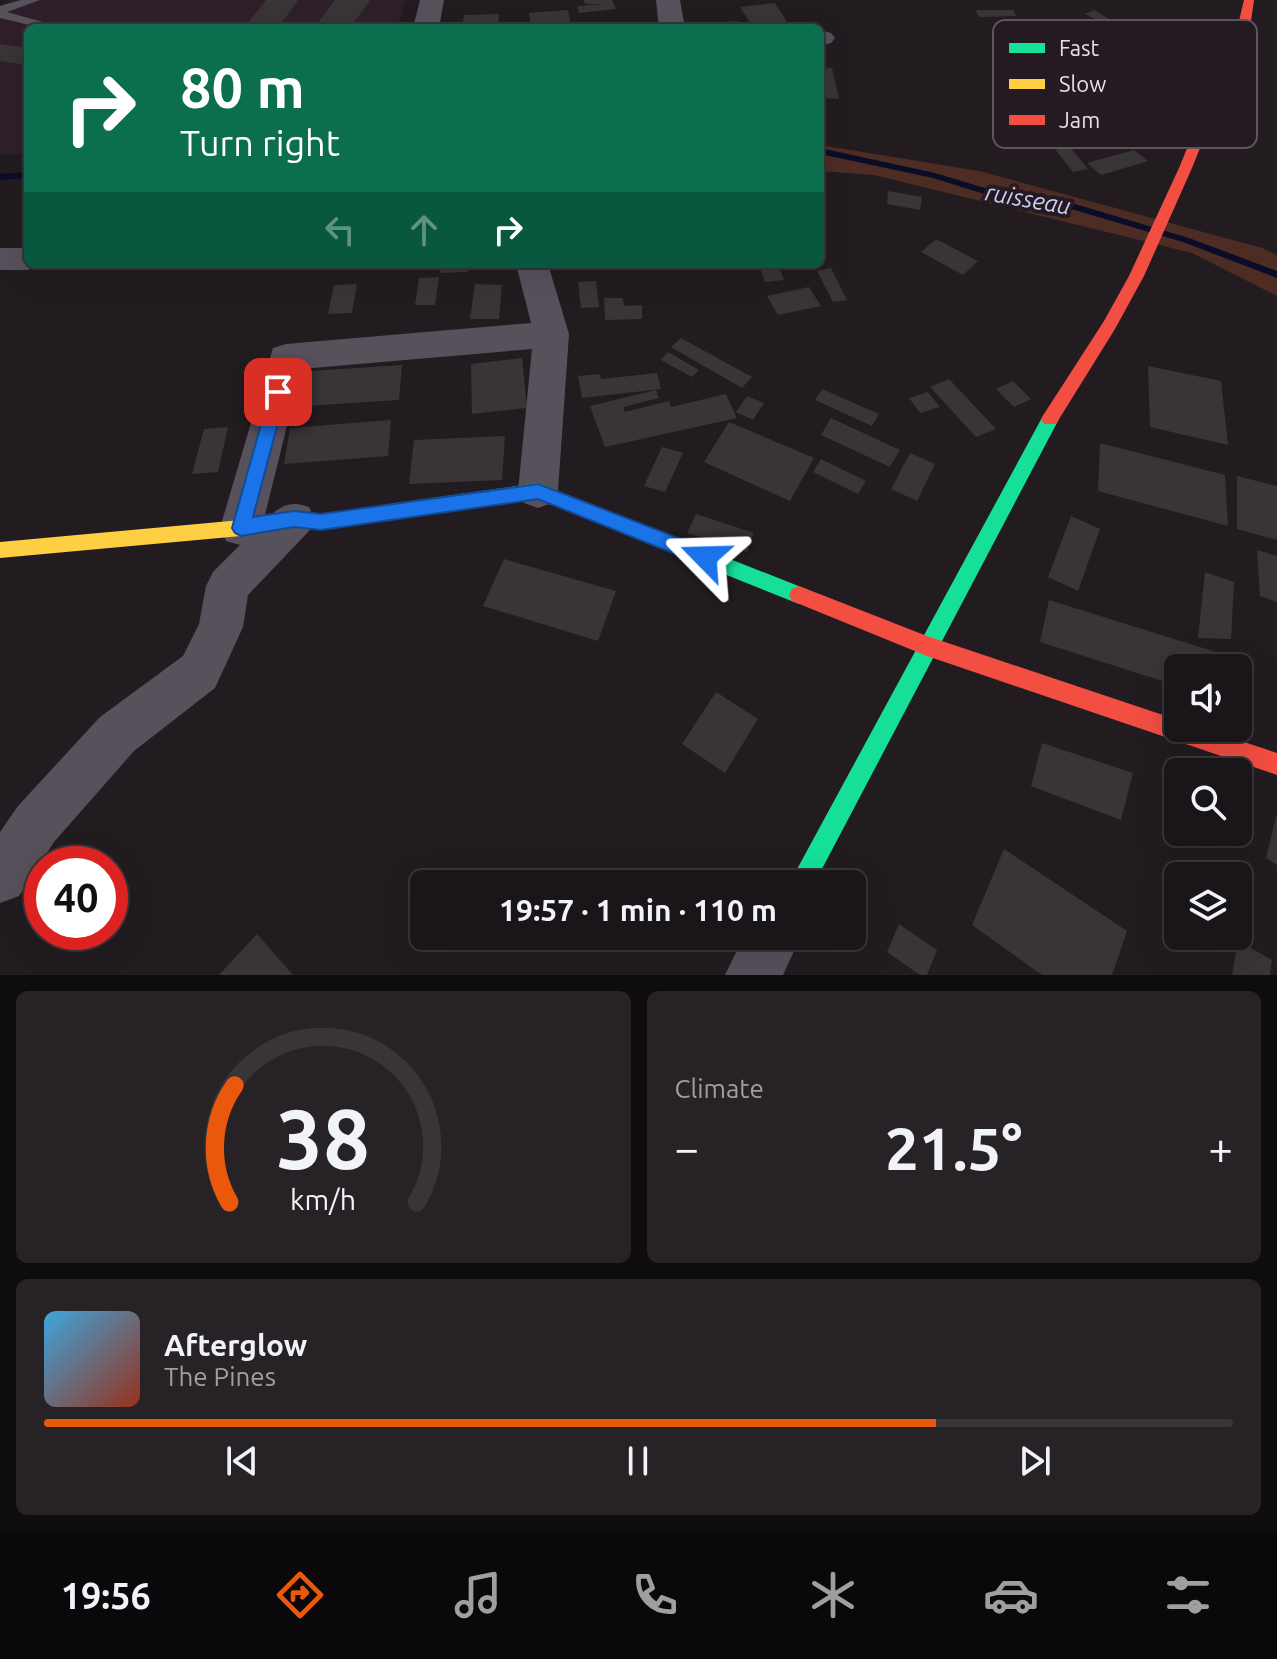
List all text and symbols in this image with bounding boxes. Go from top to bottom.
legend [993,20,1257,148]
text: Fast [1059,35,1100,60]
icon: right [48,56,152,160]
text: 80 m [180,56,305,119]
text: Slow [1059,71,1106,96]
text: Jam [1059,107,1100,132]
text: Turn right [180,122,340,163]
water label: ruisseau [983,178,1073,220]
icon: left [318,208,362,252]
icon: ahead [402,208,446,252]
icon: right [486,208,530,252]
pin [244,358,312,426]
icon: arrive [256,370,300,414]
position arrow [663,515,747,599]
map controls [1164,654,1252,950]
button: sound [1164,654,1252,742]
button: search [1164,758,1252,846]
speed limit sign: 40 [24,846,128,950]
button: layers [1164,862,1252,950]
text: 19:57 · 1 min · 110 m [499,893,777,927]
text: Climate [675,1074,764,1103]
text: 38 [276,1091,370,1185]
text: 21.5° [885,1114,1022,1181]
text: − [675,1123,699,1172]
text: + [1208,1123,1233,1172]
text: km/h [290,1183,356,1215]
text: Afterglow [164,1328,307,1362]
text: The Pines [164,1362,276,1391]
icon: previous [220,1439,264,1483]
icon: pause [616,1439,660,1483]
icon: next [1013,1439,1057,1483]
icon: directions [272,1567,328,1623]
icon: music [450,1567,506,1623]
icon: phone [627,1567,683,1623]
icon: climate [805,1567,861,1623]
icon: car [983,1567,1039,1623]
icon: filters [1160,1567,1216,1623]
text: 19:56 [61,1575,151,1616]

